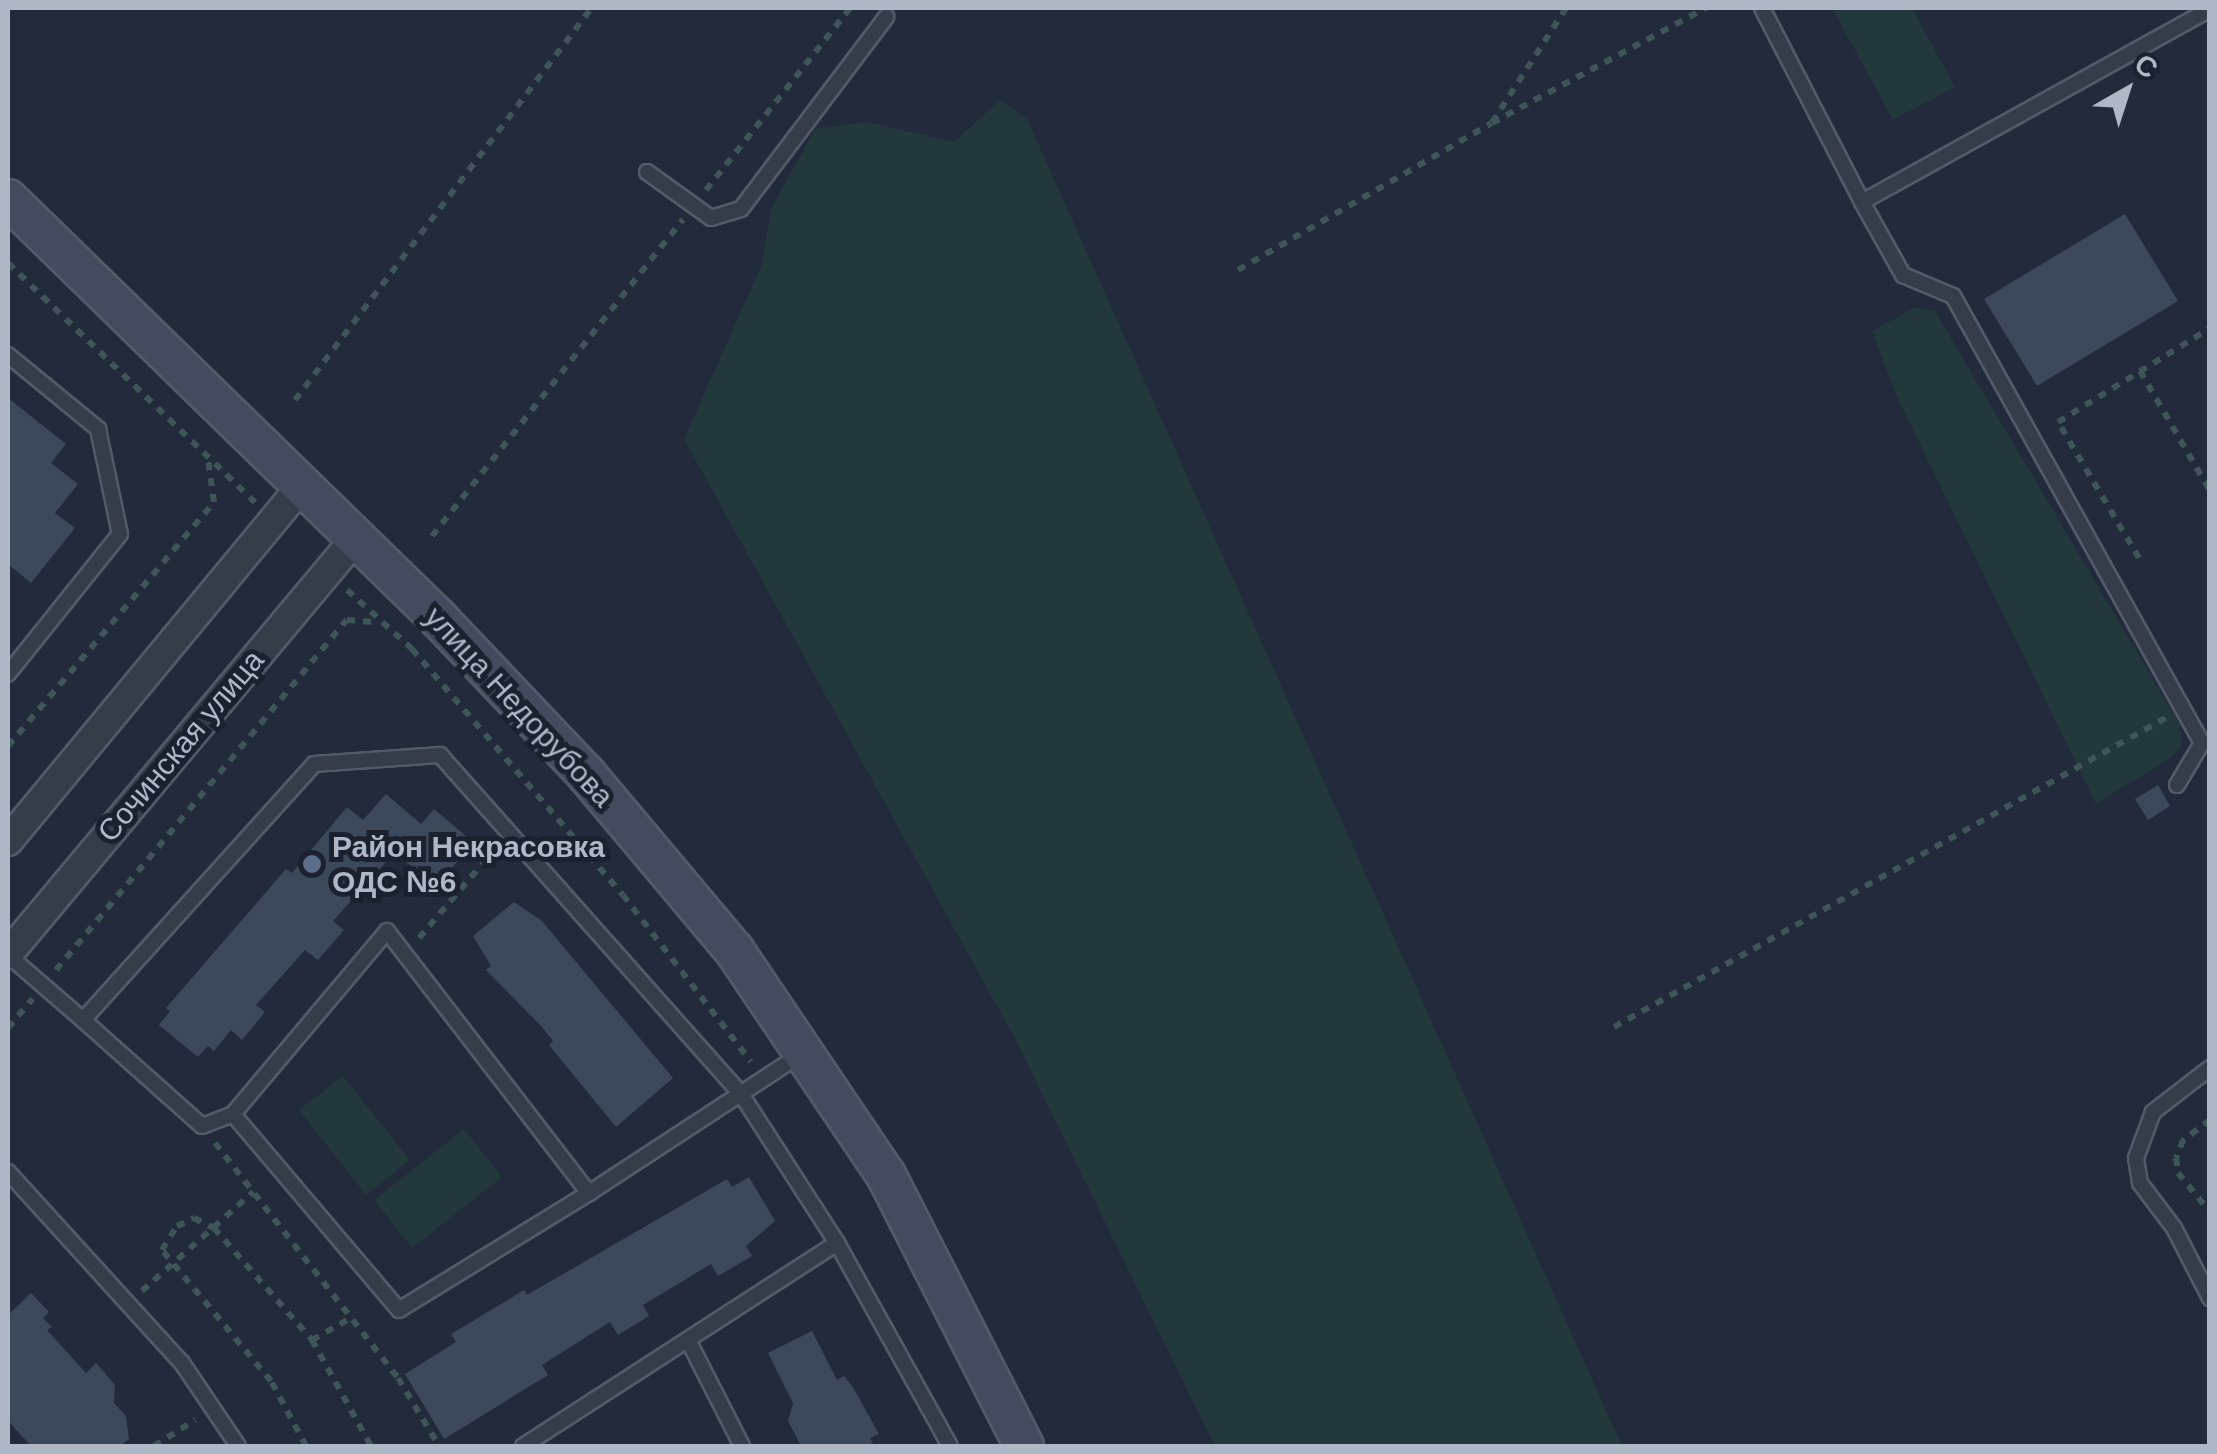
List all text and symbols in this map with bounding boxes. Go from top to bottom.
north arrow [2077,40,2177,140]
text: С [2129,48,2164,85]
street label: улица Недорубова [417,599,621,815]
street label: Сочинская улица [90,643,272,849]
place label: Район Некрасовка ОДС №6 [332,829,605,900]
marker: Район Некрасовка ОДС №6 [301,853,323,875]

